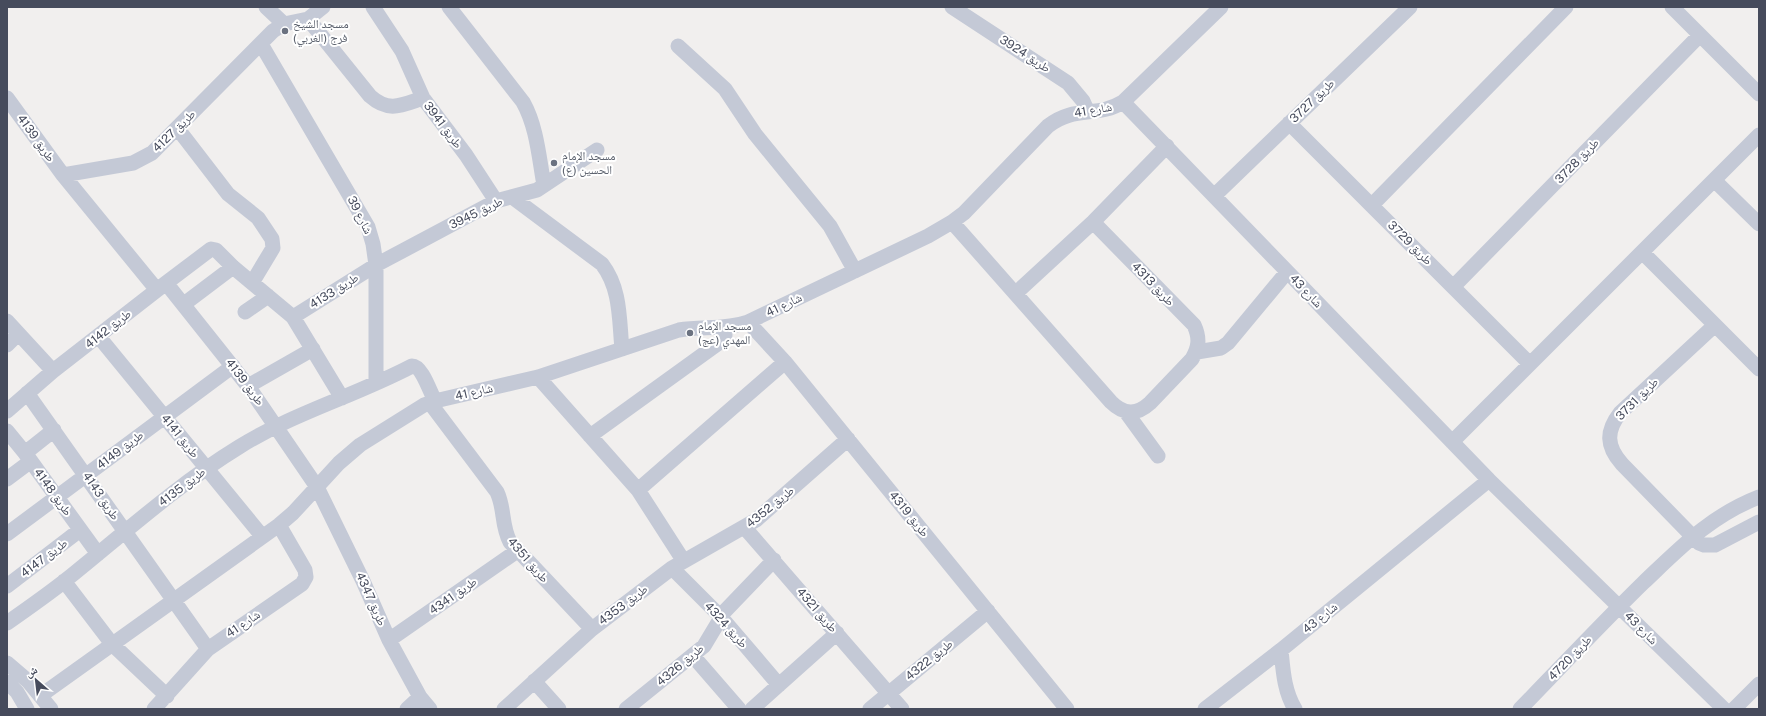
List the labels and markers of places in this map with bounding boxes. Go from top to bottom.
place label: مسجد الشيخ فرج (الغربي) [293,17,349,48]
marker: مسجد الشيخ فرج (الغربي) [280,26,290,36]
place label: مسجد الإمام الحسين (ع) [562,149,615,178]
marker: مسجد الإمام الحسين (ع) [549,158,559,168]
place label: مسجد الإمام المهدي (عج) [698,319,751,350]
marker: مسجد الإمام المهدي (عج) [685,328,695,338]

